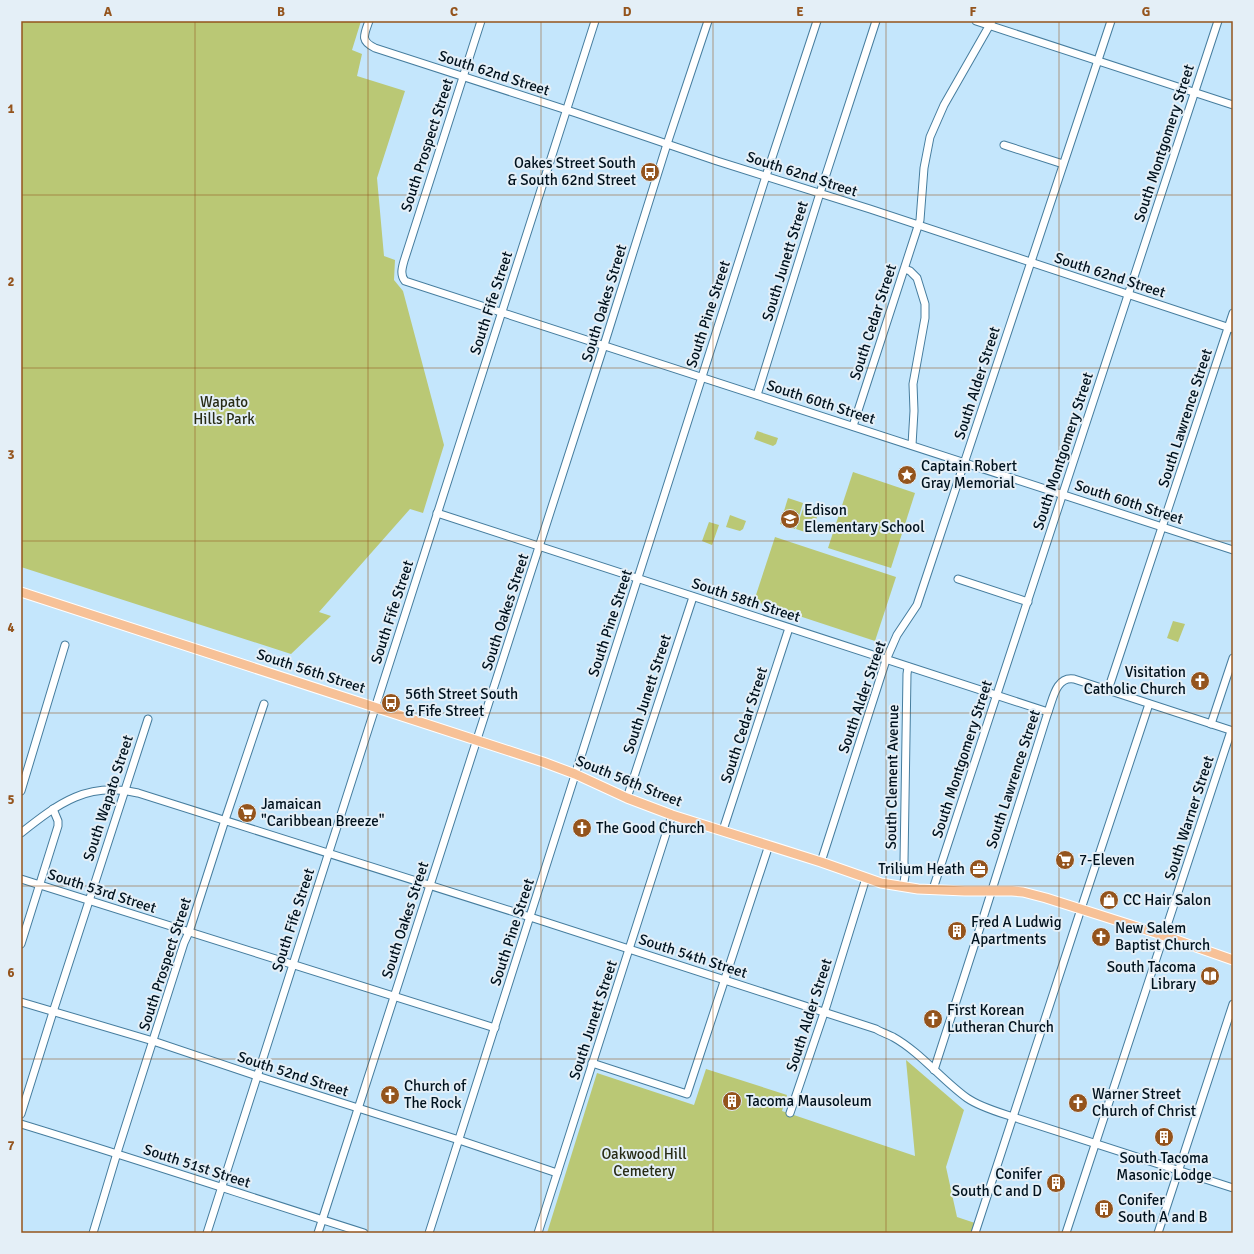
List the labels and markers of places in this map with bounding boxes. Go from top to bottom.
place label: Oakes Street South & South 62nd Street [508,154,636,189]
bus stop icon: Oakes Street South & South 62nd Street [639,161,661,183]
place label: Captain Robert Gray Memorial [921,457,1017,492]
place icon: Captain Robert Gray Memorial [896,464,918,486]
place label: Edison Elementary School [804,501,925,536]
school or university icon: Edison Elementary School [779,508,801,530]
place label: Visitation Catholic Church [1084,663,1186,698]
church icon: Visitation Catholic Church [1189,670,1211,692]
place label: 56th Street South & Fife Street [405,685,518,720]
bus stop icon: 56th Street South & Fife Street [380,692,402,714]
place label: Jamaican "Caribbean Breeze" [261,795,385,830]
supermarket icon: Jamaican "Caribbean Breeze" [236,802,258,824]
church icon: The Good Church [571,817,593,839]
place label: The Good Church [596,819,705,837]
supermarket icon: 7-Eleven [1054,849,1076,871]
place label: 7-Eleven [1079,851,1135,869]
office icon: Trilium Heath [968,858,990,880]
place label: Trilium Heath [878,860,965,878]
shop icon: CC Hair Salon [1098,889,1120,911]
place label: CC Hair Salon [1123,891,1211,909]
place label: Fred A Ludwig Apartments [971,913,1062,948]
place label: New Salem Baptist Church [1115,919,1210,954]
building icon: Fred A Ludwig Apartments [946,920,968,942]
church icon: New Salem Baptist Church [1090,926,1112,948]
place label: South Tacoma Library [1107,958,1196,993]
library icon: South Tacoma Library [1199,965,1221,987]
place label: First Korean Lutheran Church [947,1001,1054,1036]
church icon: First Korean Lutheran Church [922,1008,944,1030]
place label: Church of The Rock [404,1077,467,1112]
church icon: Church of The Rock [379,1084,401,1106]
place label: Warner Street Church of Christ [1092,1085,1196,1120]
building icon: Tacoma Mausoleum [721,1090,743,1112]
place label: Tacoma Mausoleum [746,1092,872,1110]
church icon: Warner Street Church of Christ [1067,1092,1089,1114]
building icon: South Tacoma Masonic Lodge [1153,1126,1175,1148]
place label: South Tacoma Masonic Lodge [1116,1149,1212,1184]
place label: Conifer South C and D [952,1165,1042,1200]
building icon: Conifer South C and D [1045,1172,1067,1194]
place label: Conifer South A and B [1118,1191,1208,1226]
building icon: Conifer South A and B [1093,1198,1115,1220]

